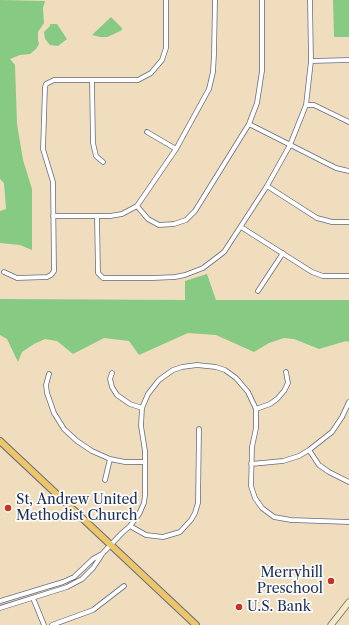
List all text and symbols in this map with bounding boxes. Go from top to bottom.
place label: St, Andrew United Methodist Church [16,492,138,524]
marker: St, Andrew United Methodist Church [3,503,13,513]
place label: Merryhill Preschool [257,565,323,598]
marker: Merryhill Preschool [326,576,336,586]
place label: U.S. Bank [247,599,311,615]
marker: U.S. Bank [234,602,244,612]

